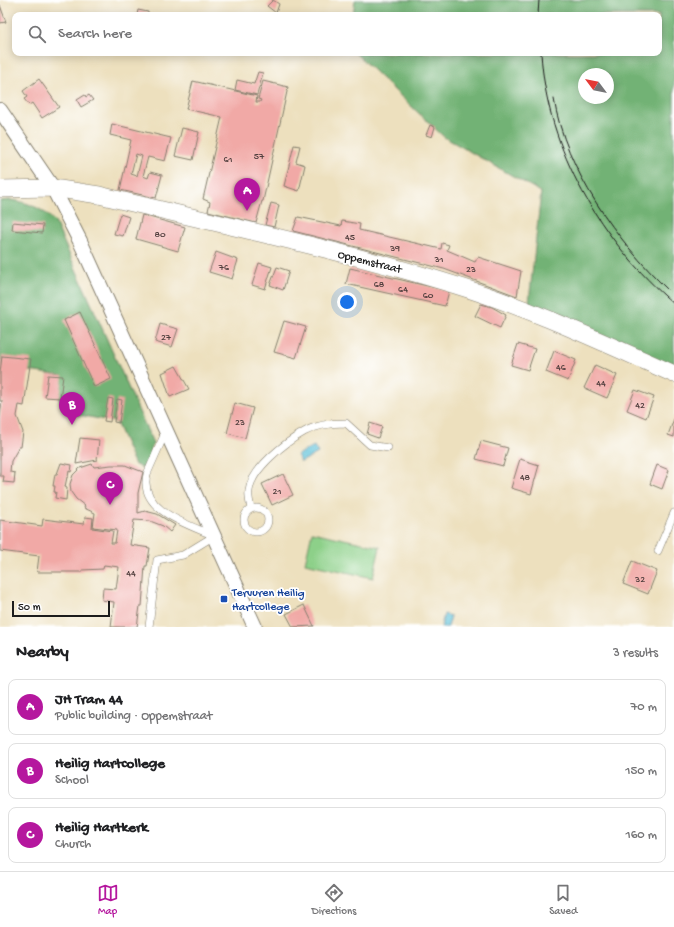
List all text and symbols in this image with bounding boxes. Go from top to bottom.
search box [12,12,662,56]
icon: search [26,23,48,45]
text: Search here [58,25,132,43]
north arrow [578,68,614,104]
house number: 57 [254,151,265,163]
house number: 61 [223,154,233,166]
pin: A [234,178,260,211]
house number: 80 [154,229,166,241]
house number: 45 [345,232,355,244]
house number: 39 [389,243,400,255]
street label: Oppemstraat [336,248,404,278]
house number: 31 [433,254,444,266]
house number: 76 [218,262,230,274]
house number: 23 [466,264,476,276]
house number: 68 [374,279,385,291]
house number: 64 [398,284,408,296]
house number: 60 [423,290,434,302]
your location [337,292,357,312]
house number: 27 [161,332,172,344]
house number: 46 [556,362,567,374]
house number: 44 [596,378,606,390]
pin: B [59,392,85,425]
house number: 42 [635,400,645,412]
house number: 23 [235,417,245,429]
pin: C [97,472,123,505]
house number: 48 [520,472,531,484]
house number: 21 [273,486,281,498]
house number: 44 [126,568,136,580]
house number: 32 [634,574,645,586]
place label: Tervuren Heilig Hartcollege [231,587,305,615]
marker: Tervuren Heilig Hartcollege [219,594,229,604]
scale bar [12,599,110,618]
text: 50 m [18,602,40,614]
text: Nearby [16,643,69,663]
text: 3 results [613,646,658,661]
text: JH Tram 44 [55,691,123,709]
text: A [26,700,34,715]
text: 70 m [631,700,657,715]
text: Public building · Oppemstraat [55,709,212,724]
text: Heilig Hartcollege [55,755,165,773]
text: B [27,764,33,779]
text: 150 m [625,764,657,779]
text: School [55,773,89,788]
text: Heilig Hartkerk [55,819,148,837]
text: C [26,828,34,843]
text: 160 m [625,828,657,843]
text: Church [55,837,91,852]
tab: Map [97,882,119,918]
tab: Directions [312,882,356,918]
tab: Saved [549,882,577,918]

